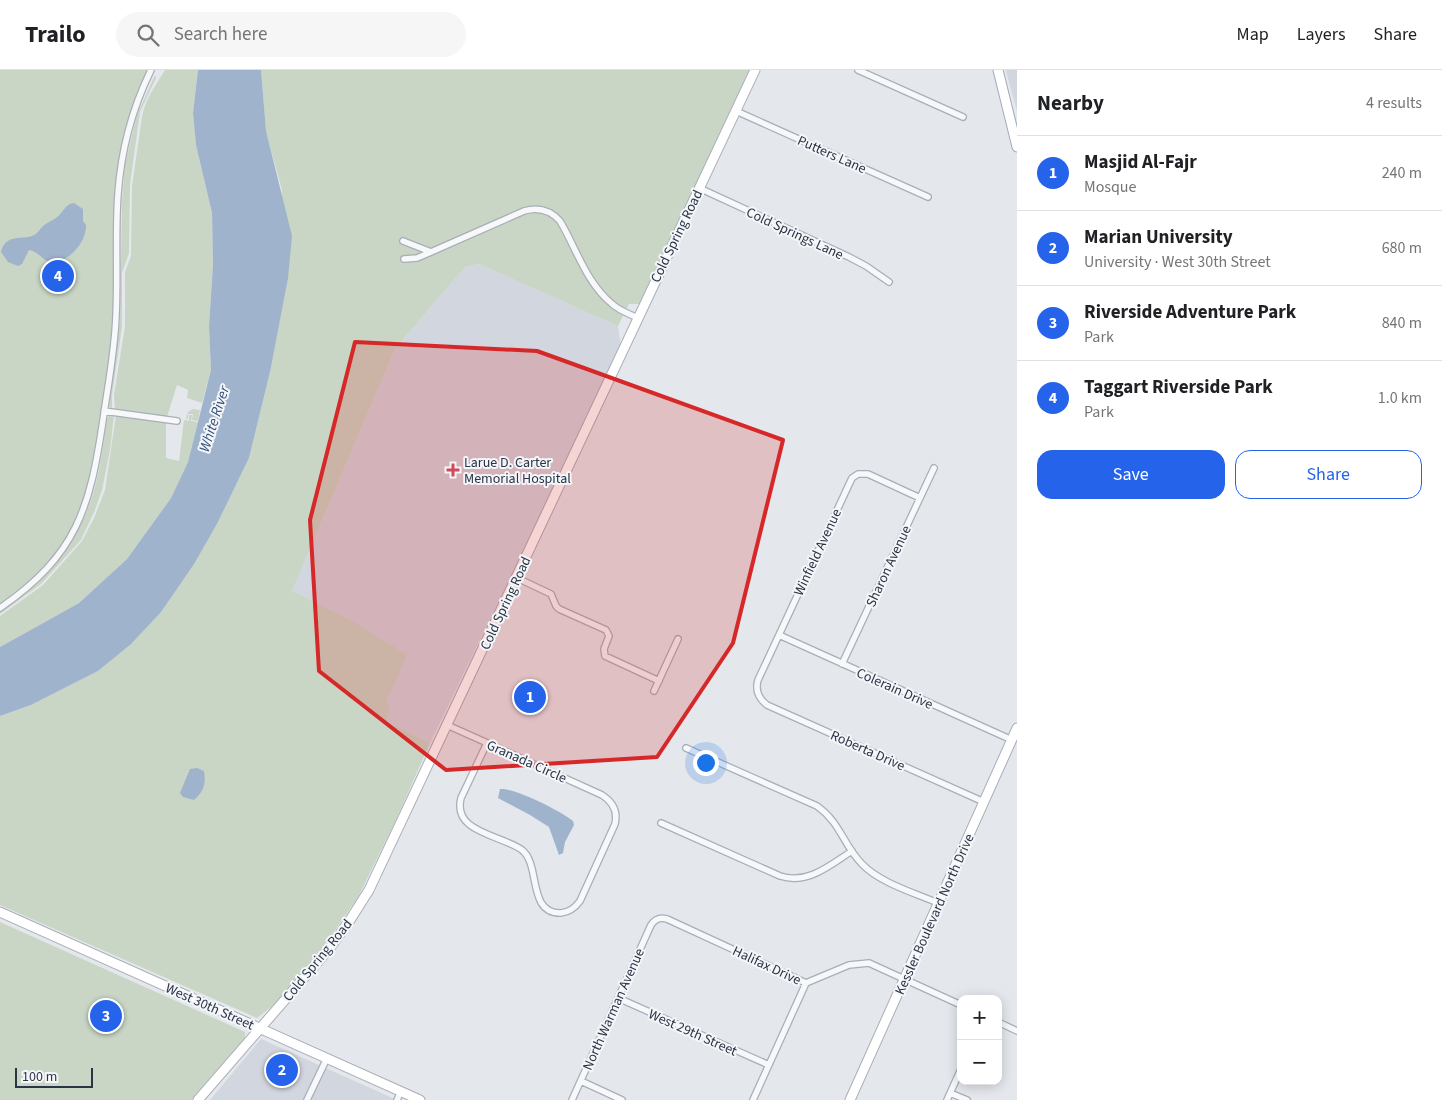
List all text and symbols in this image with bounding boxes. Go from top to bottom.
search box [116,12,466,57]
text: Trailo [25,17,86,52]
icon: search [134,21,162,49]
text: Search here [174,21,267,48]
text: Map [1237,22,1269,47]
text: Layers [1297,22,1346,47]
text: Share [1374,22,1417,47]
text: Nearby [1037,88,1104,118]
text: 4 results [1366,92,1422,114]
street label: Putters Lane [794,131,869,179]
text: Masjid Al-Fajr [1084,149,1197,176]
text: 1 [1049,162,1057,184]
text: 240 m [1382,162,1422,184]
text: Mosque [1084,176,1137,198]
street label: Cold Spring Road [646,187,708,286]
street label: Cold Springs Lane [743,203,846,265]
text: Marian University [1084,224,1233,251]
text: 2 [1049,237,1057,259]
text: 680 m [1382,237,1422,259]
text: University · West 30th Street [1084,251,1271,273]
pin: 4 [42,257,74,295]
text: Riverside Adventure Park [1084,299,1296,326]
text: 3 [1049,312,1057,334]
text: 840 m [1382,312,1422,334]
text: Park [1084,326,1114,348]
text: Taggart Riverside Park [1084,374,1273,401]
water label: White River [194,383,235,455]
text: 4 [1049,387,1057,409]
text: 1.0 km [1378,387,1422,409]
text: Park [1084,401,1114,423]
button: Save [1037,450,1225,499]
button: Share [1235,450,1422,499]
place label: Larue D. Carter Memorial Hospital [464,453,571,489]
marker: Larue D. Carter Memorial Hospital [446,463,460,477]
street label: Winfield Avenue [789,506,847,599]
street label: Sharon Avenue [861,522,917,611]
street label: Cold Spring Road [476,553,536,653]
street label: Colerain Drive [853,663,936,715]
pin: 1 [514,678,546,716]
street label: Roberta Drive [827,726,908,776]
street label: Granada Circle [483,735,570,788]
your location [693,750,719,776]
street label: Kessler Boulevard North Drive [890,831,980,998]
street label: Cold Spring Road [278,915,357,1006]
street label: Halifax Drive [729,941,804,991]
street label: North Warman Avenue [578,945,650,1074]
street label: West 30th Street [162,978,257,1036]
map controls [957,995,1002,1085]
button: + [957,995,1002,1040]
pin: 3 [90,997,122,1035]
street label: West 29th Street [645,1004,740,1062]
button: − [957,1040,1002,1085]
pin: 2 [266,1051,298,1089]
scale bar [15,1065,92,1088]
text: 100 m [22,1067,57,1087]

